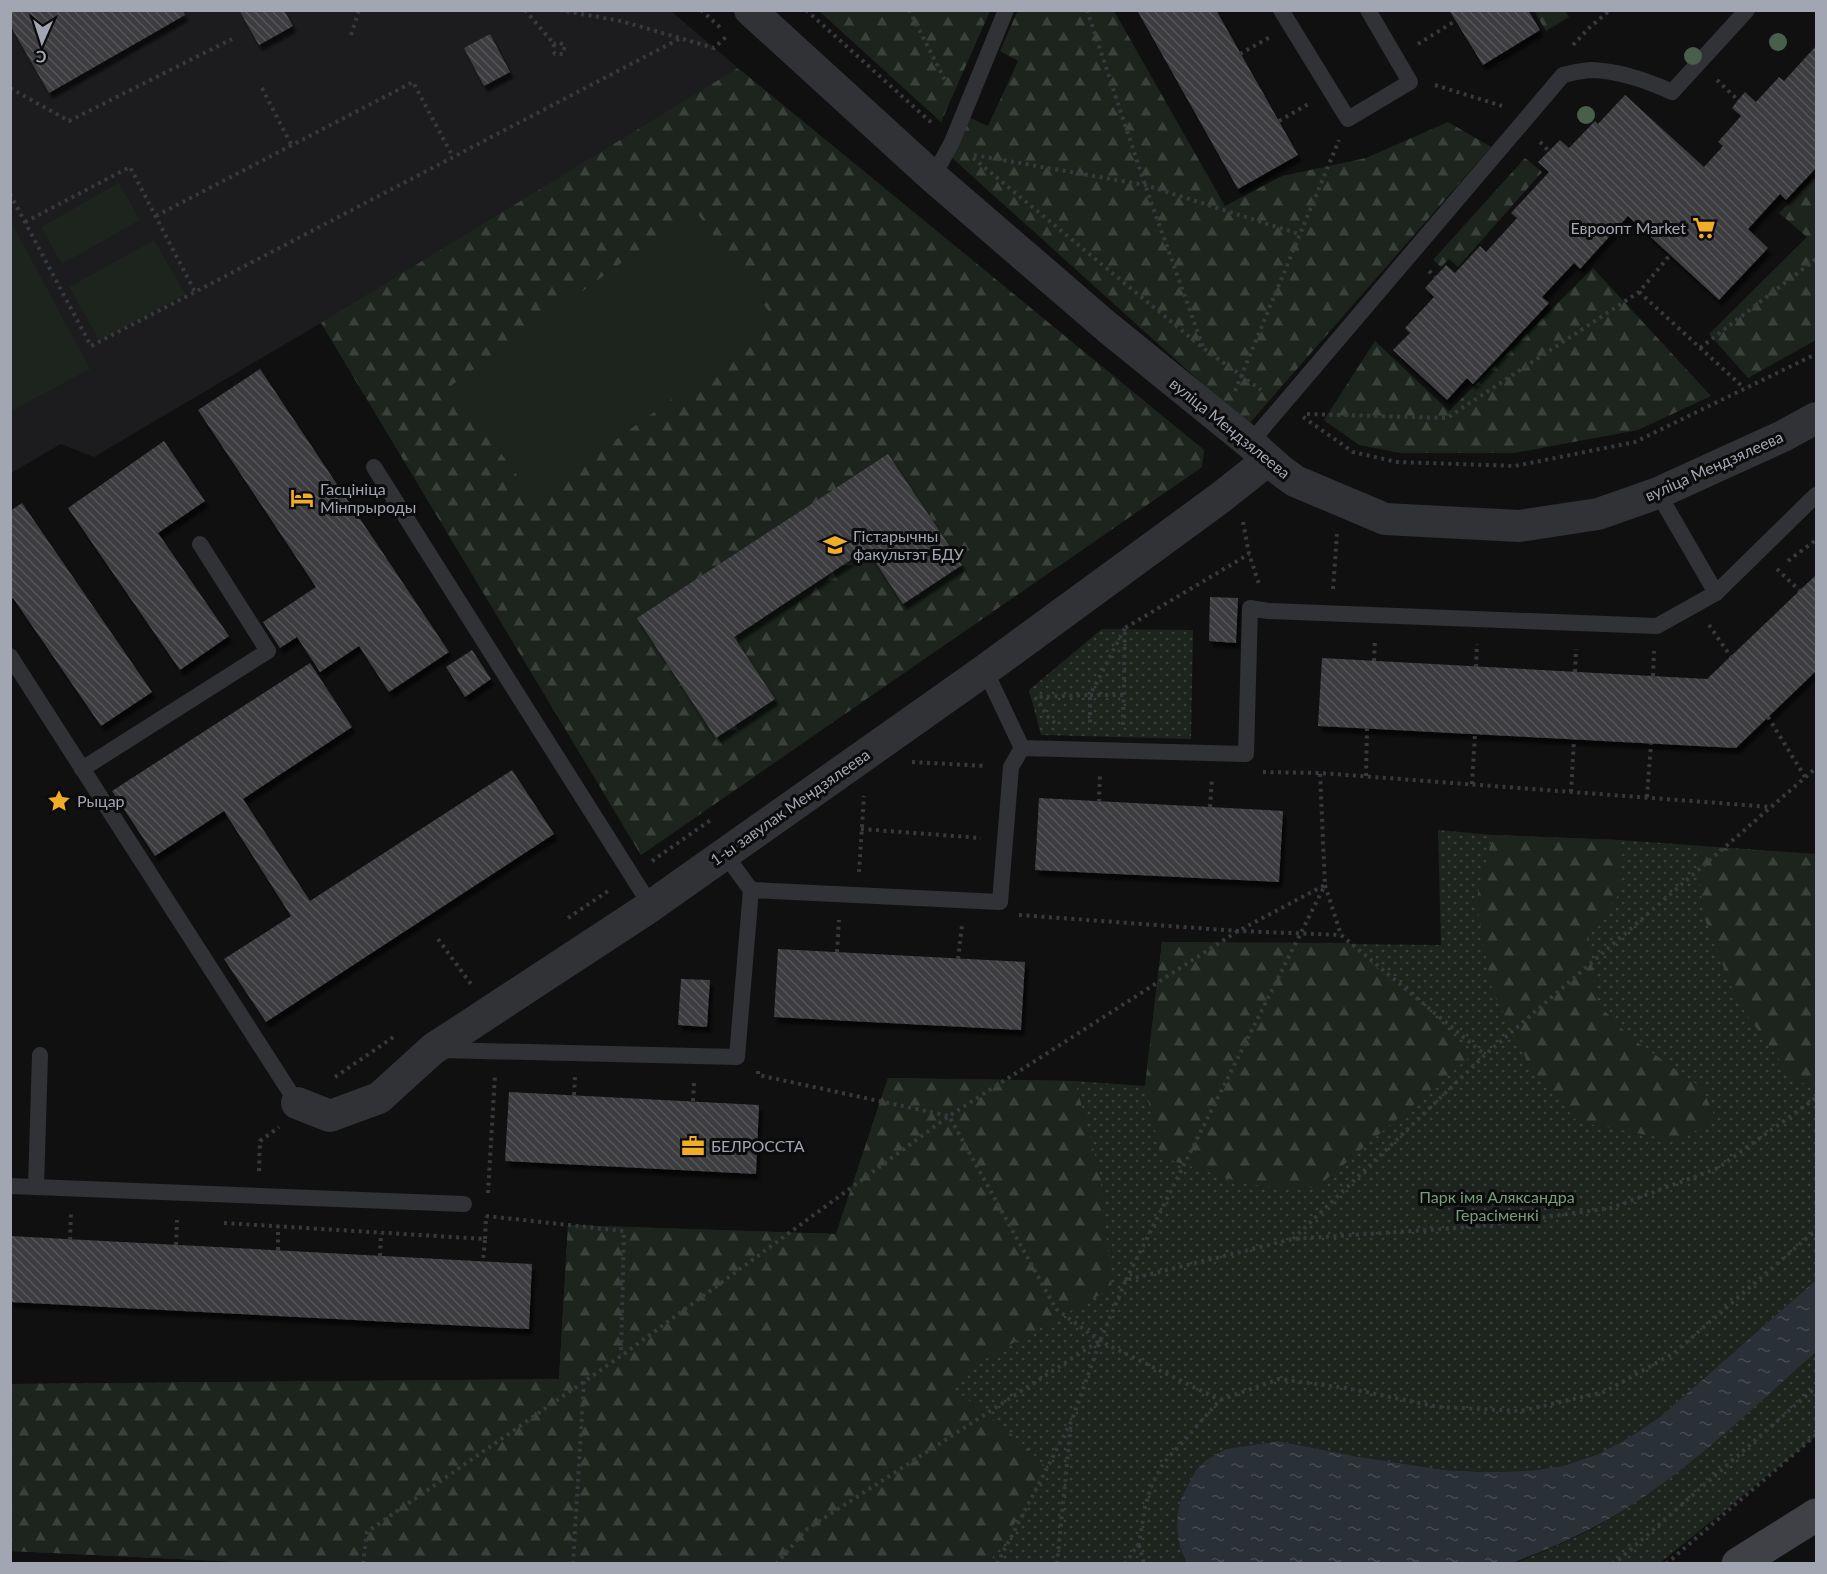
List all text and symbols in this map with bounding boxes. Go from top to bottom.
north arrow [12,12,72,72]
text: С [35,48,47,67]
supermarket icon: Евроопт Market [1691,215,1717,241]
place label: Евроопт Market [1571,218,1686,237]
street label: вуліца Мендзялеева [1166,373,1294,482]
street label: вуліца Мендзялеева [1642,427,1786,505]
place label: Гасцініца Мінпрыроды [320,479,416,516]
hotel icon: Гасцініца Мінпрыроды [289,485,315,511]
place label: Гістарычны факультэт БДУ [853,526,965,563]
school or university icon: Гістарычны факультэт БДУ [822,532,848,558]
street label: 1-ы завулак Мендзялеева [706,744,873,869]
place icon: Рыцар [46,788,72,814]
place label: Рыцар [77,791,125,810]
office icon: БЕЛРОССТА [680,1133,706,1159]
place label: БЕЛРОССТА [711,1136,805,1155]
park label: Парк імя Аляксандра Герасіменкі [1419,1187,1575,1224]

